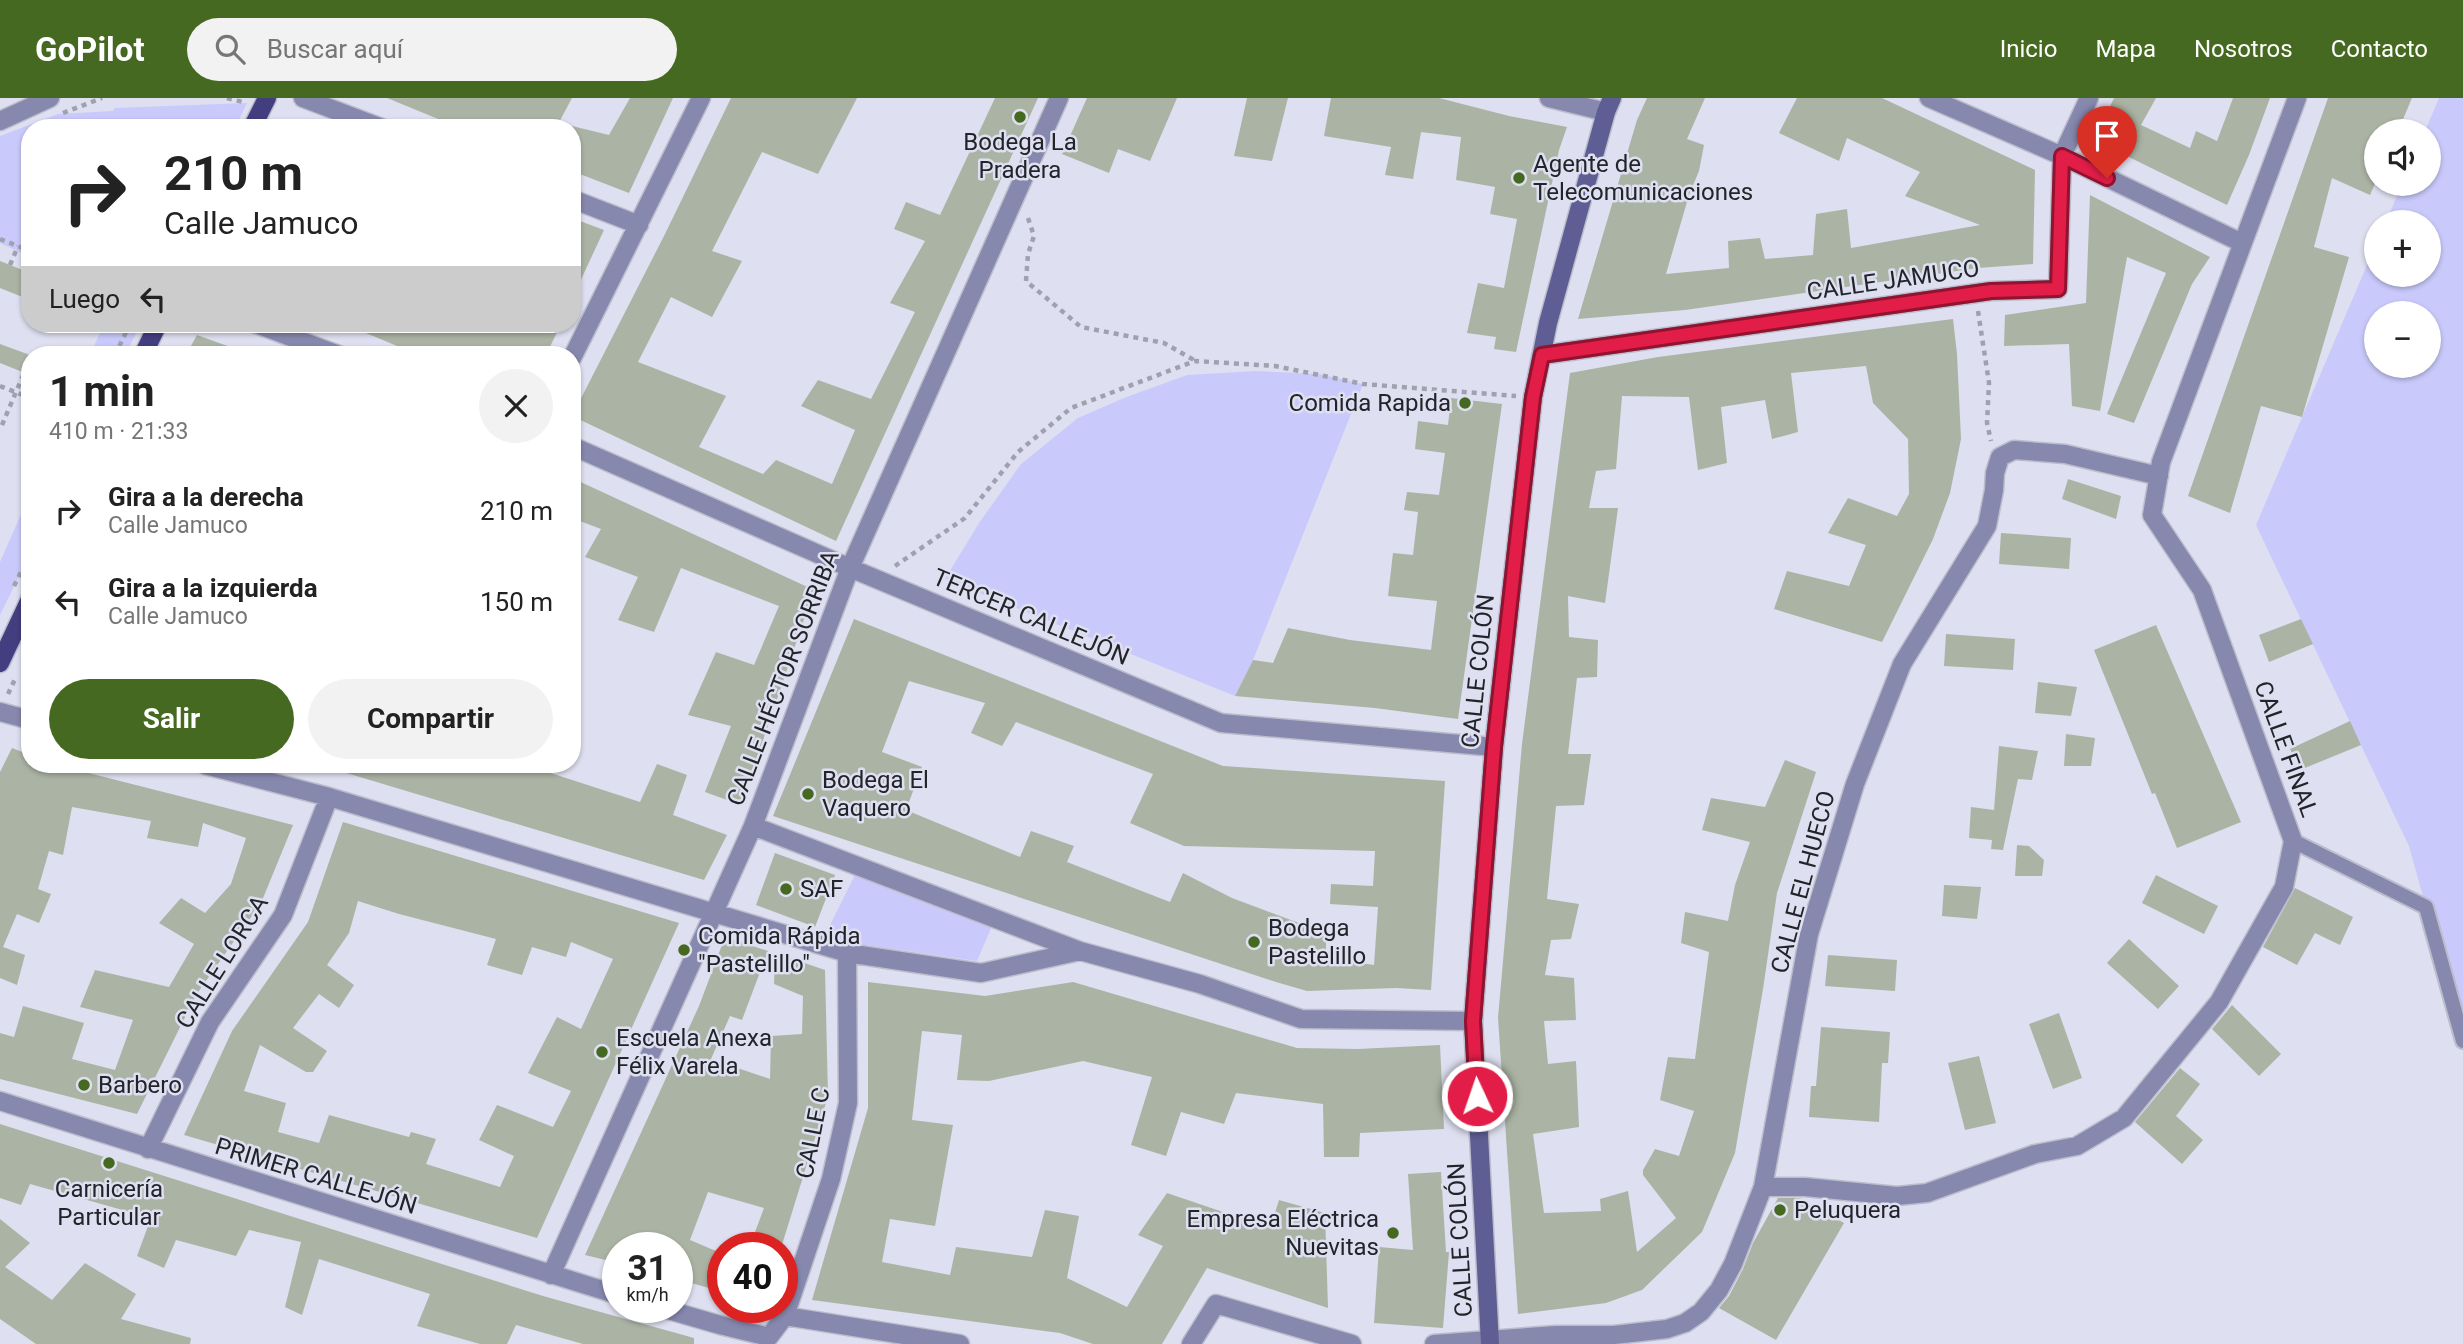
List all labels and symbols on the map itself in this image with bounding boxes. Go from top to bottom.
pin [2077,106,2137,178]
marker: Bodega La Pradera [1012,109,1028,125]
place label: Bodega La Pradera [963,128,1077,184]
place label: Agente de Telecomunicaciones [1533,150,1753,206]
marker: Agente de Telecomunicaciones [1511,170,1527,186]
street label: CALLE JAMUCO [1805,254,1981,306]
place label: Comida Rapida [1289,389,1451,417]
marker: Comida Rapida [1457,395,1473,411]
street label: CALLE HÉCTOR SORRIBA [721,546,845,810]
street label: TERCER CALLEJÓN [929,563,1133,671]
street label: CALLE COLÓN [1456,593,1500,749]
street label: CALLE FINAL [2248,677,2324,821]
place label: Bodega El Vaquero [822,766,929,822]
marker: Bodega El Vaquero [800,786,816,802]
street label: CALLE EL HUECO [1765,788,1841,976]
place label: SAF [800,875,843,903]
marker: SAF [778,881,794,897]
street label: CALLE LORCA [170,890,274,1034]
place label: Bodega Pastelillo [1268,914,1366,970]
place label: Comida Rápida "Pastelillo" [698,922,860,978]
marker: Bodega Pastelillo [1246,934,1262,950]
marker: Comida Rápida "Pastelillo" [676,942,692,958]
place label: Escuela Anexa Félix Varela [616,1024,772,1080]
marker: Escuela Anexa Félix Varela [594,1044,610,1060]
position arrow [1440,1059,1514,1133]
place label: Barbero [98,1071,182,1099]
marker: Barbero [76,1077,92,1093]
street label: CALLE C [790,1085,836,1181]
street label: PRIMER CALLEJÓN [212,1132,420,1220]
marker: Carnicería Particular [101,1155,117,1171]
street label: CALLE COLÓN [1442,1162,1478,1318]
place label: Carnicería Particular [55,1175,163,1231]
place label: Peluquera [1794,1196,1901,1224]
marker: Peluquera [1772,1202,1788,1218]
place label: Empresa Eléctrica Nuevitas [1187,1205,1379,1261]
marker: Empresa Eléctrica Nuevitas [1385,1225,1401,1241]
speed limit sign: 40 [707,1232,798,1323]

